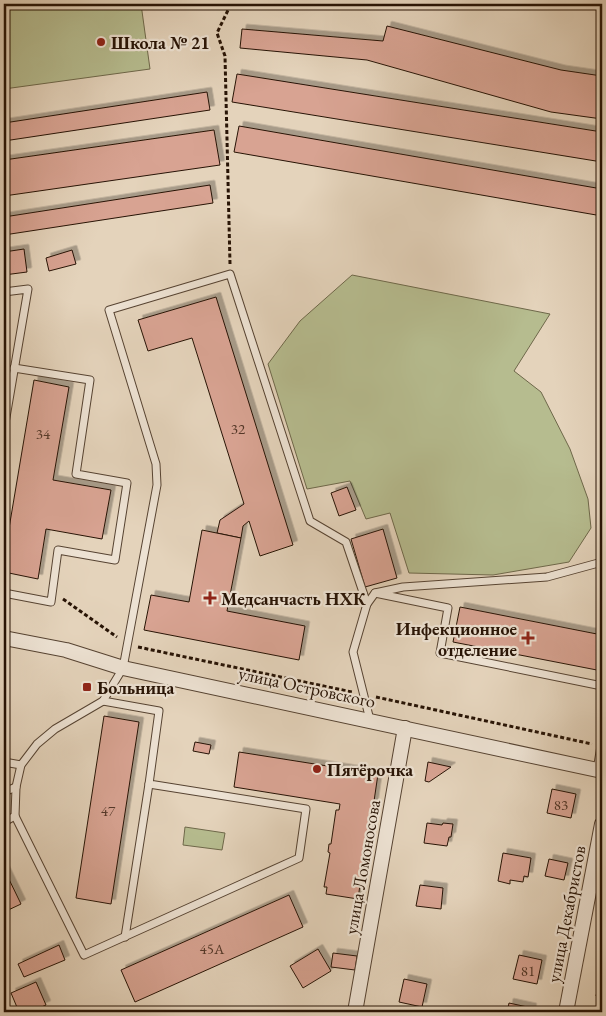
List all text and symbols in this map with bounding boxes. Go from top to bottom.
place label: Школа № 21 [111,31,210,54]
marker: Школа № 21 [95,36,107,48]
house number: 32 [231,419,246,438]
house number: 34 [36,424,51,443]
place label: Медсанчасть НХК [221,587,366,610]
marker: Медсанчасть НХК [203,591,217,605]
place label: Инфекционное отделение [396,617,517,661]
marker: Инфекционное отделение [521,631,535,645]
street label: улица Островского [236,661,378,713]
place label: Больница [97,676,175,699]
marker: Больница [81,681,93,693]
place label: Пятёрочка [327,758,413,781]
marker: Пятёрочка [311,763,323,775]
house number: 83 [554,795,568,814]
street label: улица Ломоносова [339,797,385,936]
house number: 47 [101,801,116,820]
street label: улица Декабристов [541,843,591,985]
house number: 45А [200,939,225,958]
house number: 81 [521,961,535,980]

